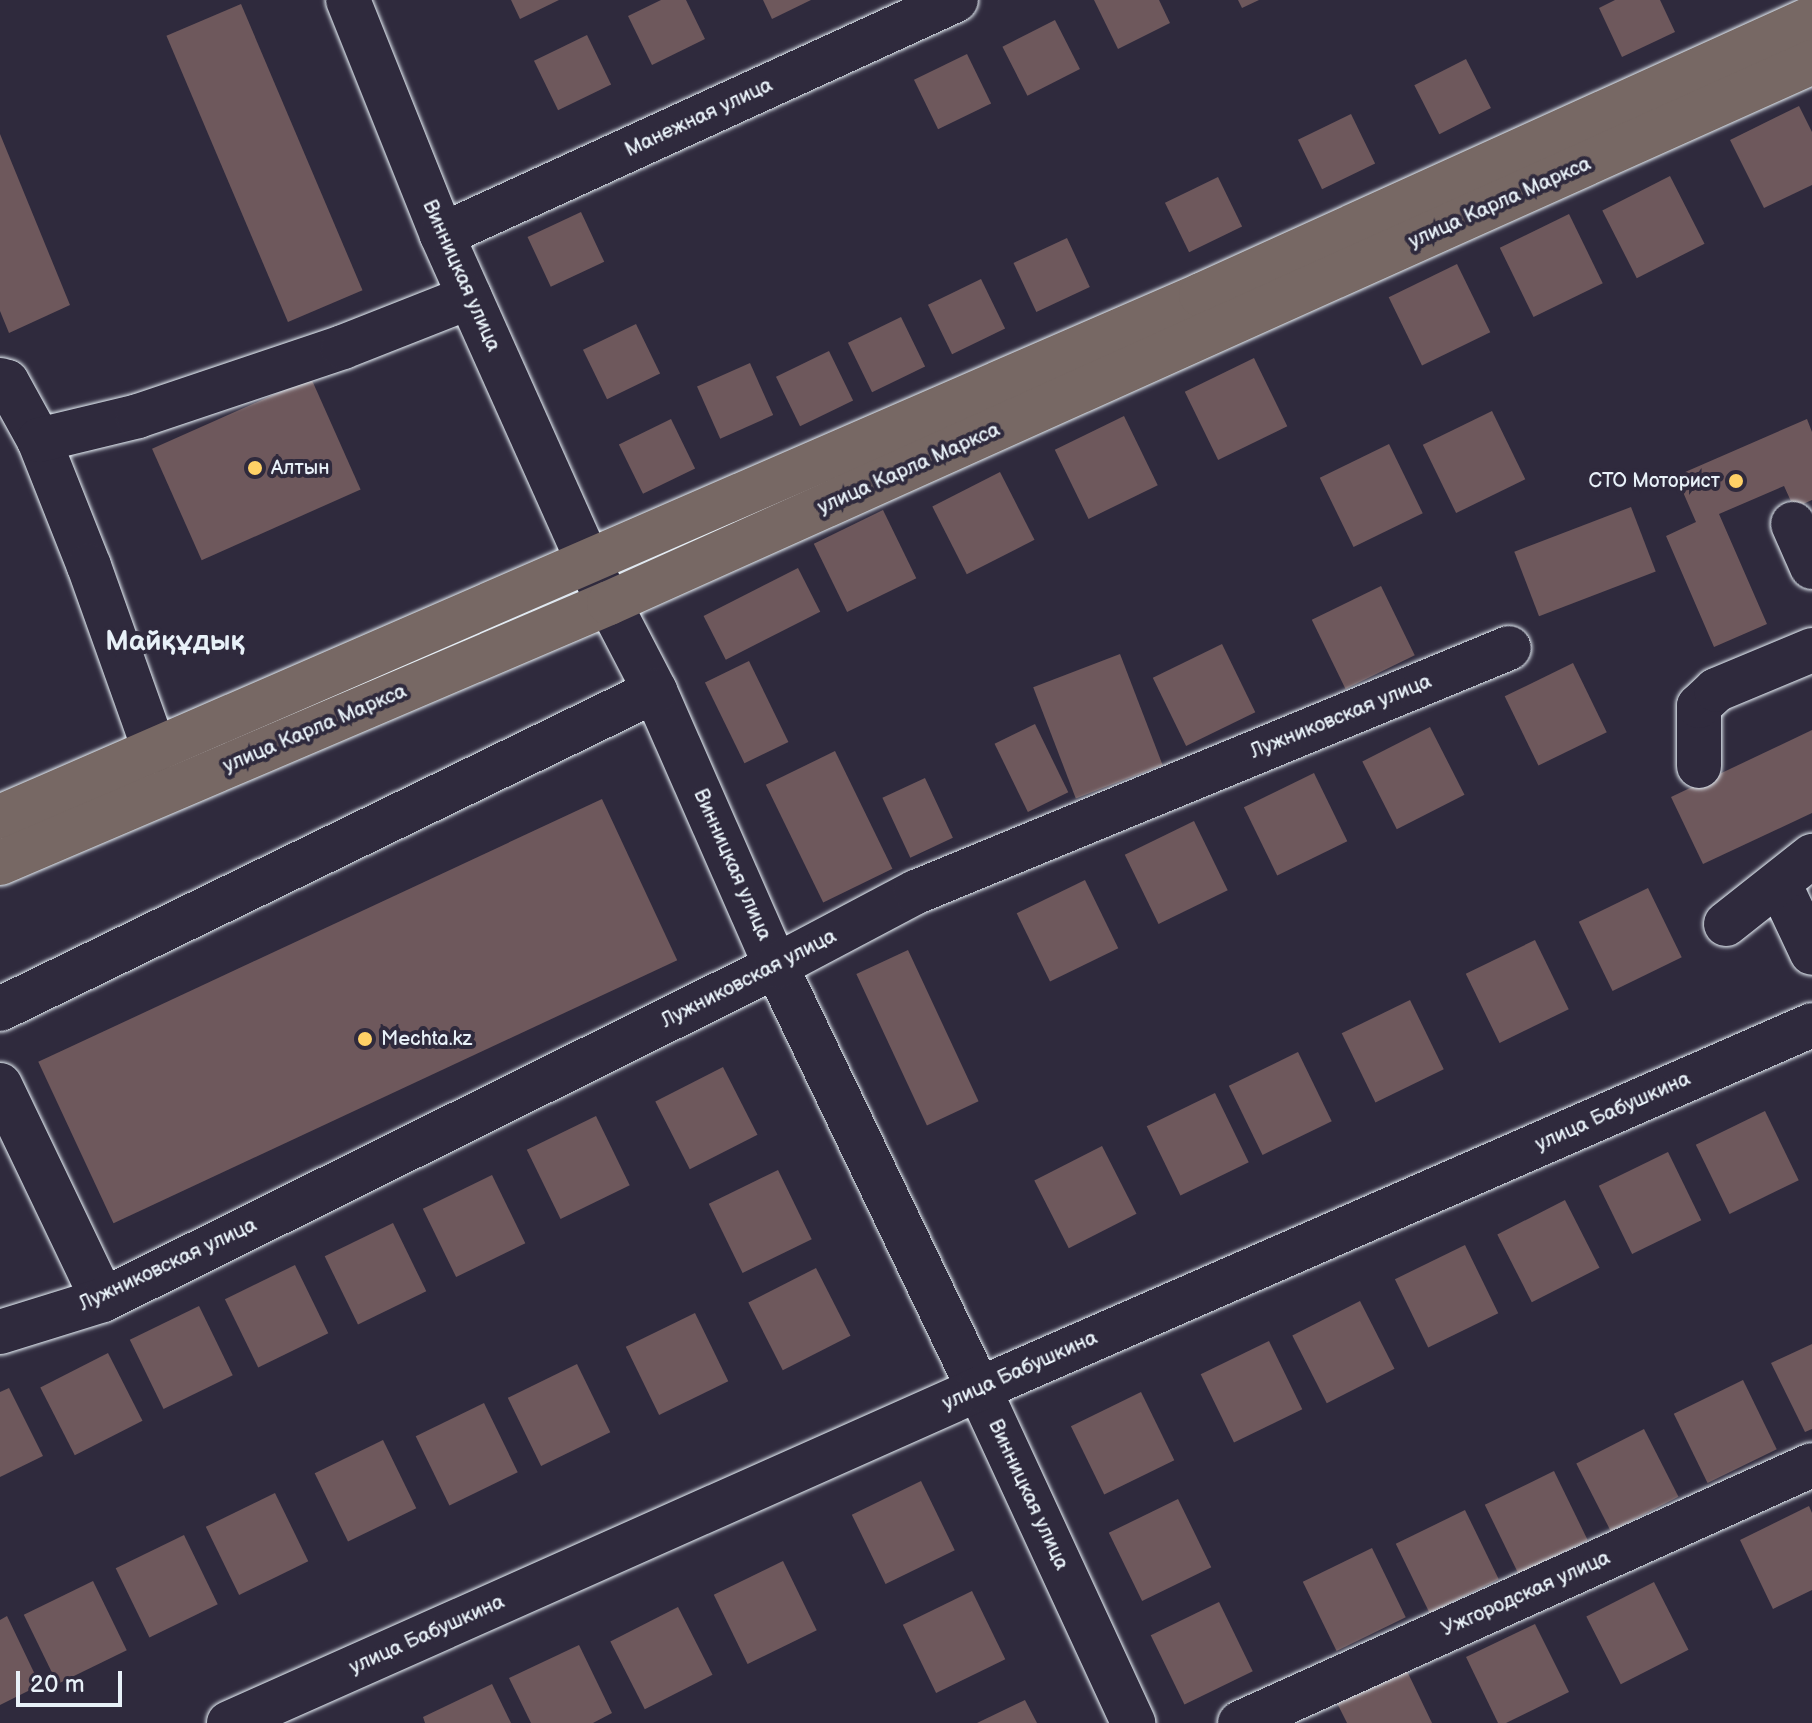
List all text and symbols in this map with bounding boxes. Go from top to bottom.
street label: Манежная улица [621,73,777,163]
street label: улица Карла Маркса [1405,152,1595,254]
street label: Винницкая улица [417,196,505,356]
street label: улица Карла Маркса [814,418,1004,520]
place label: Алтын [271,456,329,480]
marker: Алтын [246,459,264,477]
place label: СТО Моторист [1588,469,1720,493]
marker: СТО Моторист [1727,472,1745,490]
district label: Майқұдық [105,625,245,659]
street label: Лужниковская улица [1247,670,1435,764]
street label: улица Карла Маркса [220,679,410,779]
street label: Винницкая улица [688,785,776,945]
street label: Лужниковская улица [657,924,841,1034]
place label: Mechta.kz [381,1027,472,1051]
marker: Mechta.kz [356,1030,374,1048]
street label: улица Бабушкина [1532,1067,1694,1157]
street label: Лужниковская улица [75,1213,261,1317]
street label: улица Бабушкина [939,1326,1101,1416]
street label: Винницкая улица [983,1416,1073,1574]
street label: Ужгородская улица [1438,1546,1614,1642]
street label: улица Бабушкина [346,1590,508,1680]
scale bar [20,1655,126,1705]
text: 20 m [30,1670,85,1699]

